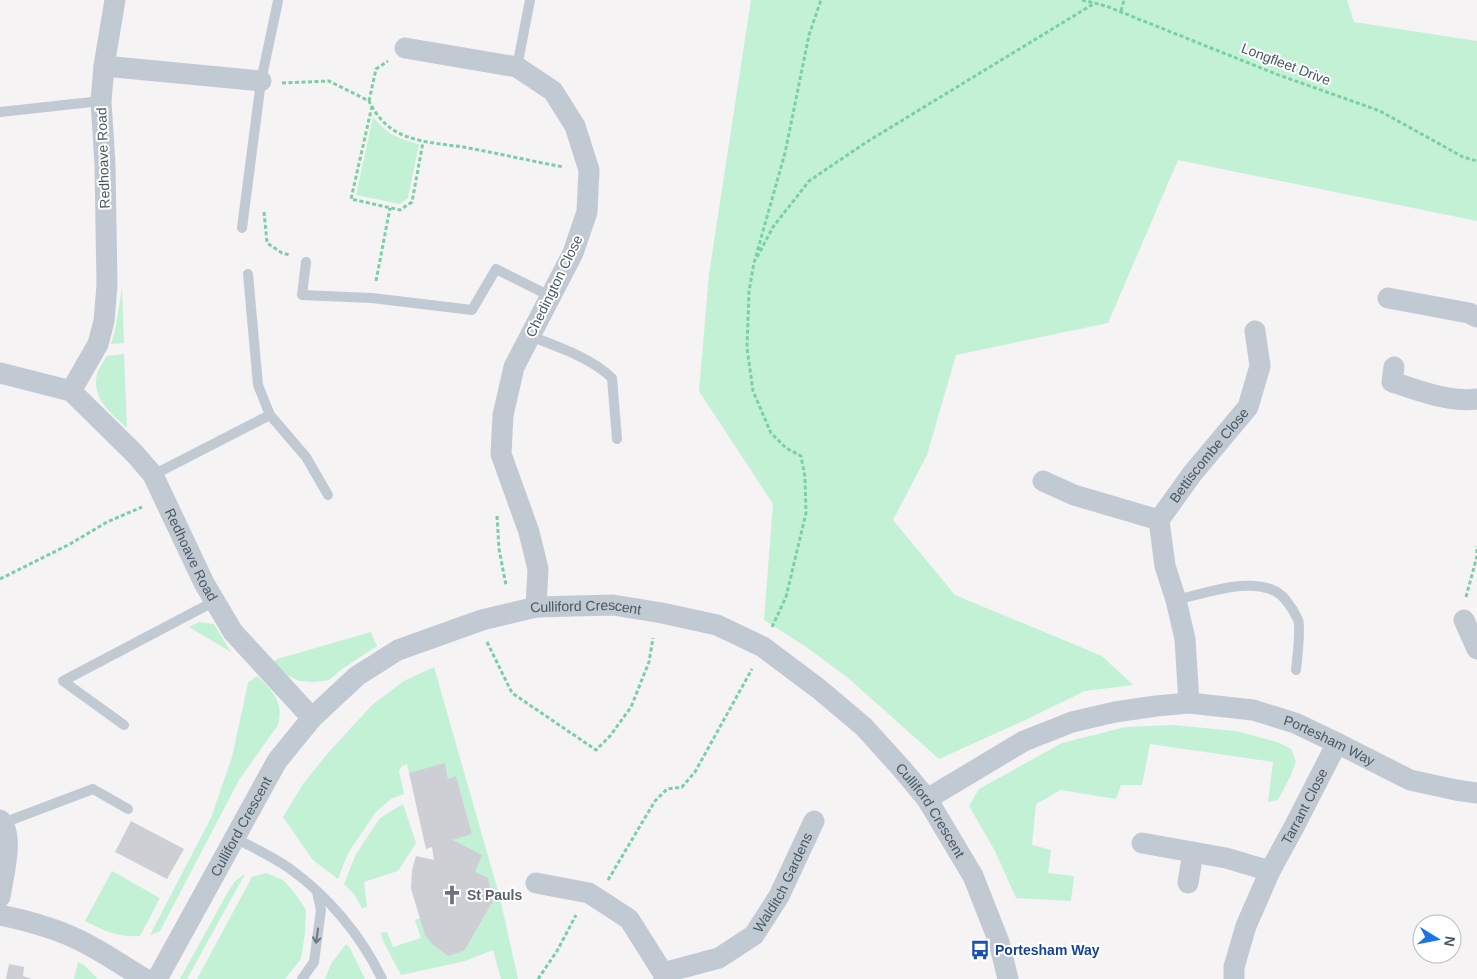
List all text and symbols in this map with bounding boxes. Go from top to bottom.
street label: Longfleet Drive [1239,40,1333,88]
street label: Redhoave Road [93,107,113,209]
street label: Chedington Close [522,232,586,340]
street label: Bettiscombe Close [1166,405,1252,506]
street label: Redhoave Road [162,506,221,604]
street label: Culliford Crescent [528,597,643,618]
street label: Portesham Way [1282,712,1377,769]
street label: Culliford Crescent [892,760,968,861]
street label: Tarrant Close [1278,765,1331,847]
street label: Culliford Crescent [207,774,275,879]
street label: Walditch Gardens [750,830,816,935]
church icon: St Pauls [441,884,463,906]
place label: St Pauls [467,887,522,903]
north arrow [1412,914,1462,964]
one-way arrow [312,928,322,944]
text: N [1441,935,1459,948]
bus stop icon: Portesham Way [969,939,991,961]
place label: Portesham Way [995,942,1100,958]

